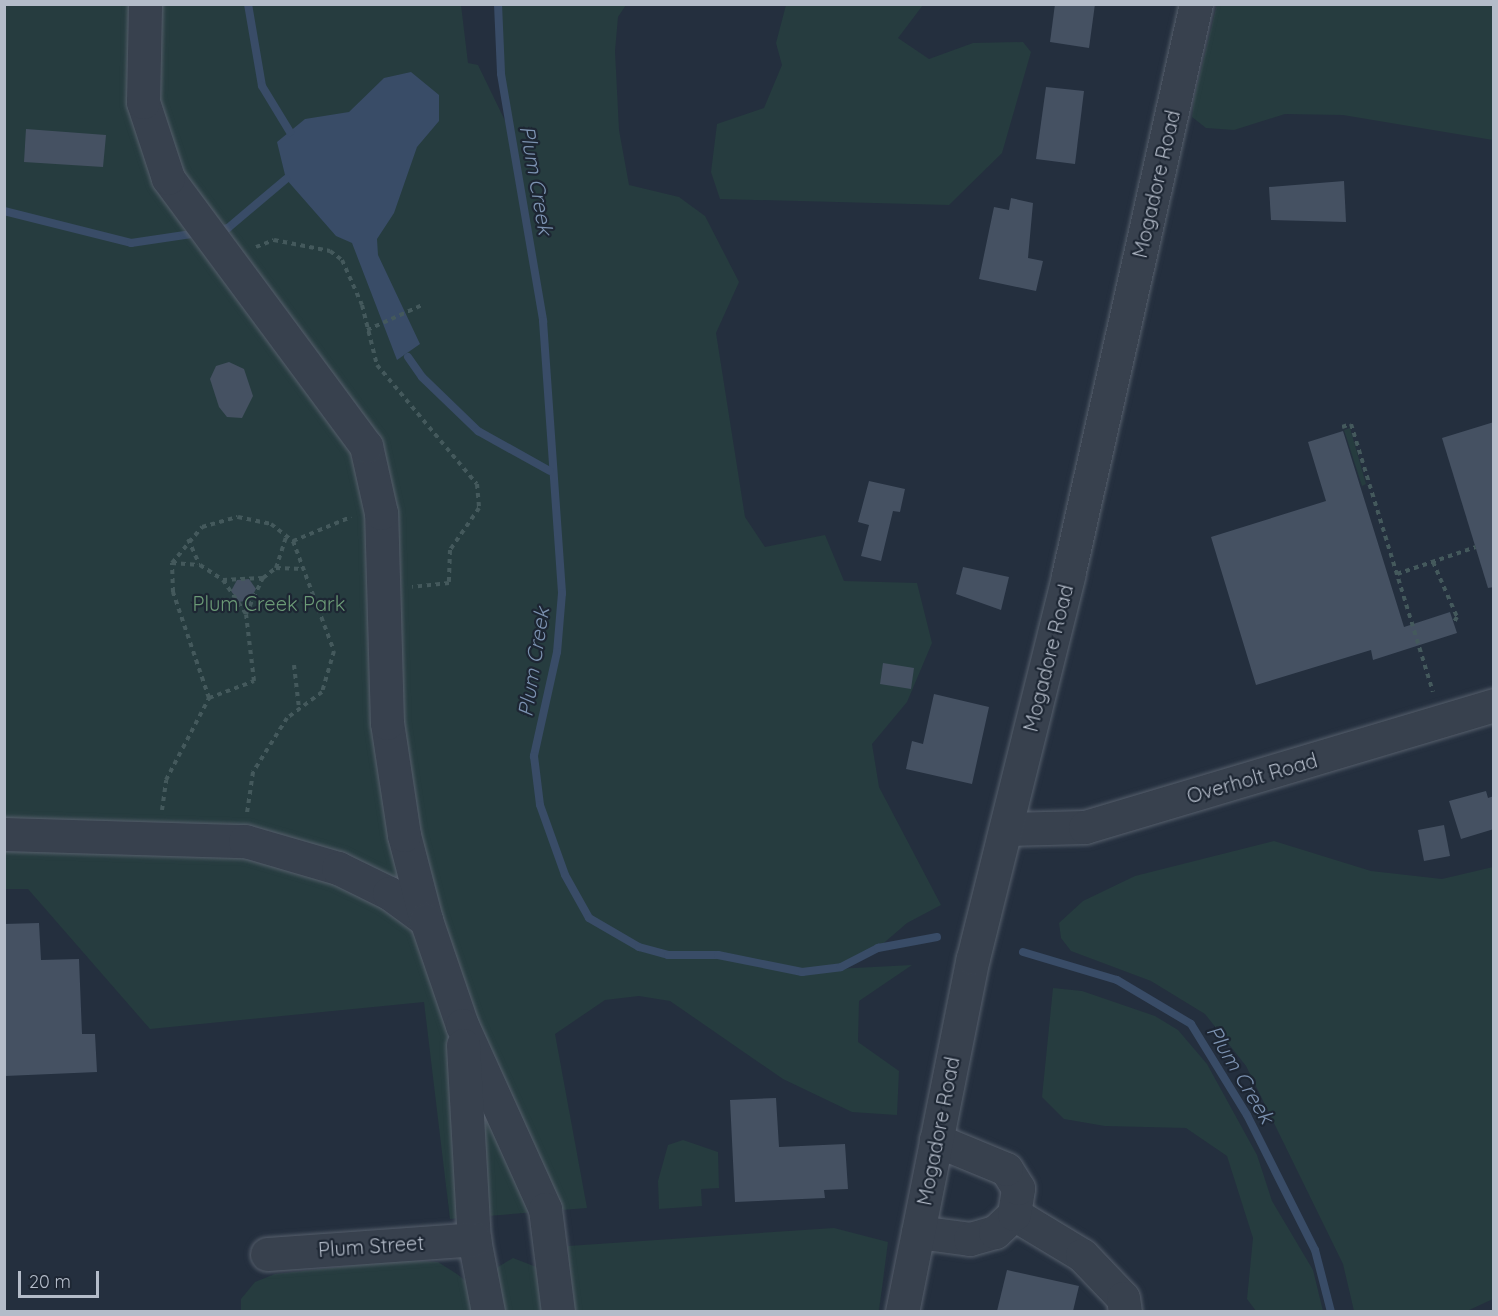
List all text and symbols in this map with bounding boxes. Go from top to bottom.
street label: Mogadore Road [1127,108,1185,260]
water label: Plum Creek [515,123,559,237]
street label: Mogadore Road [1018,582,1078,734]
park label: Plum Creek Park [193,591,345,615]
water label: Plum Creek [512,606,554,718]
street label: Overholt Road [1184,748,1320,808]
water label: Plum Creek [1202,1020,1280,1128]
street label: Mogadore Road [912,1055,964,1207]
street label: Plum Street [317,1230,425,1262]
scale bar [21,1259,102,1297]
text: 20 m [29,1270,71,1293]

